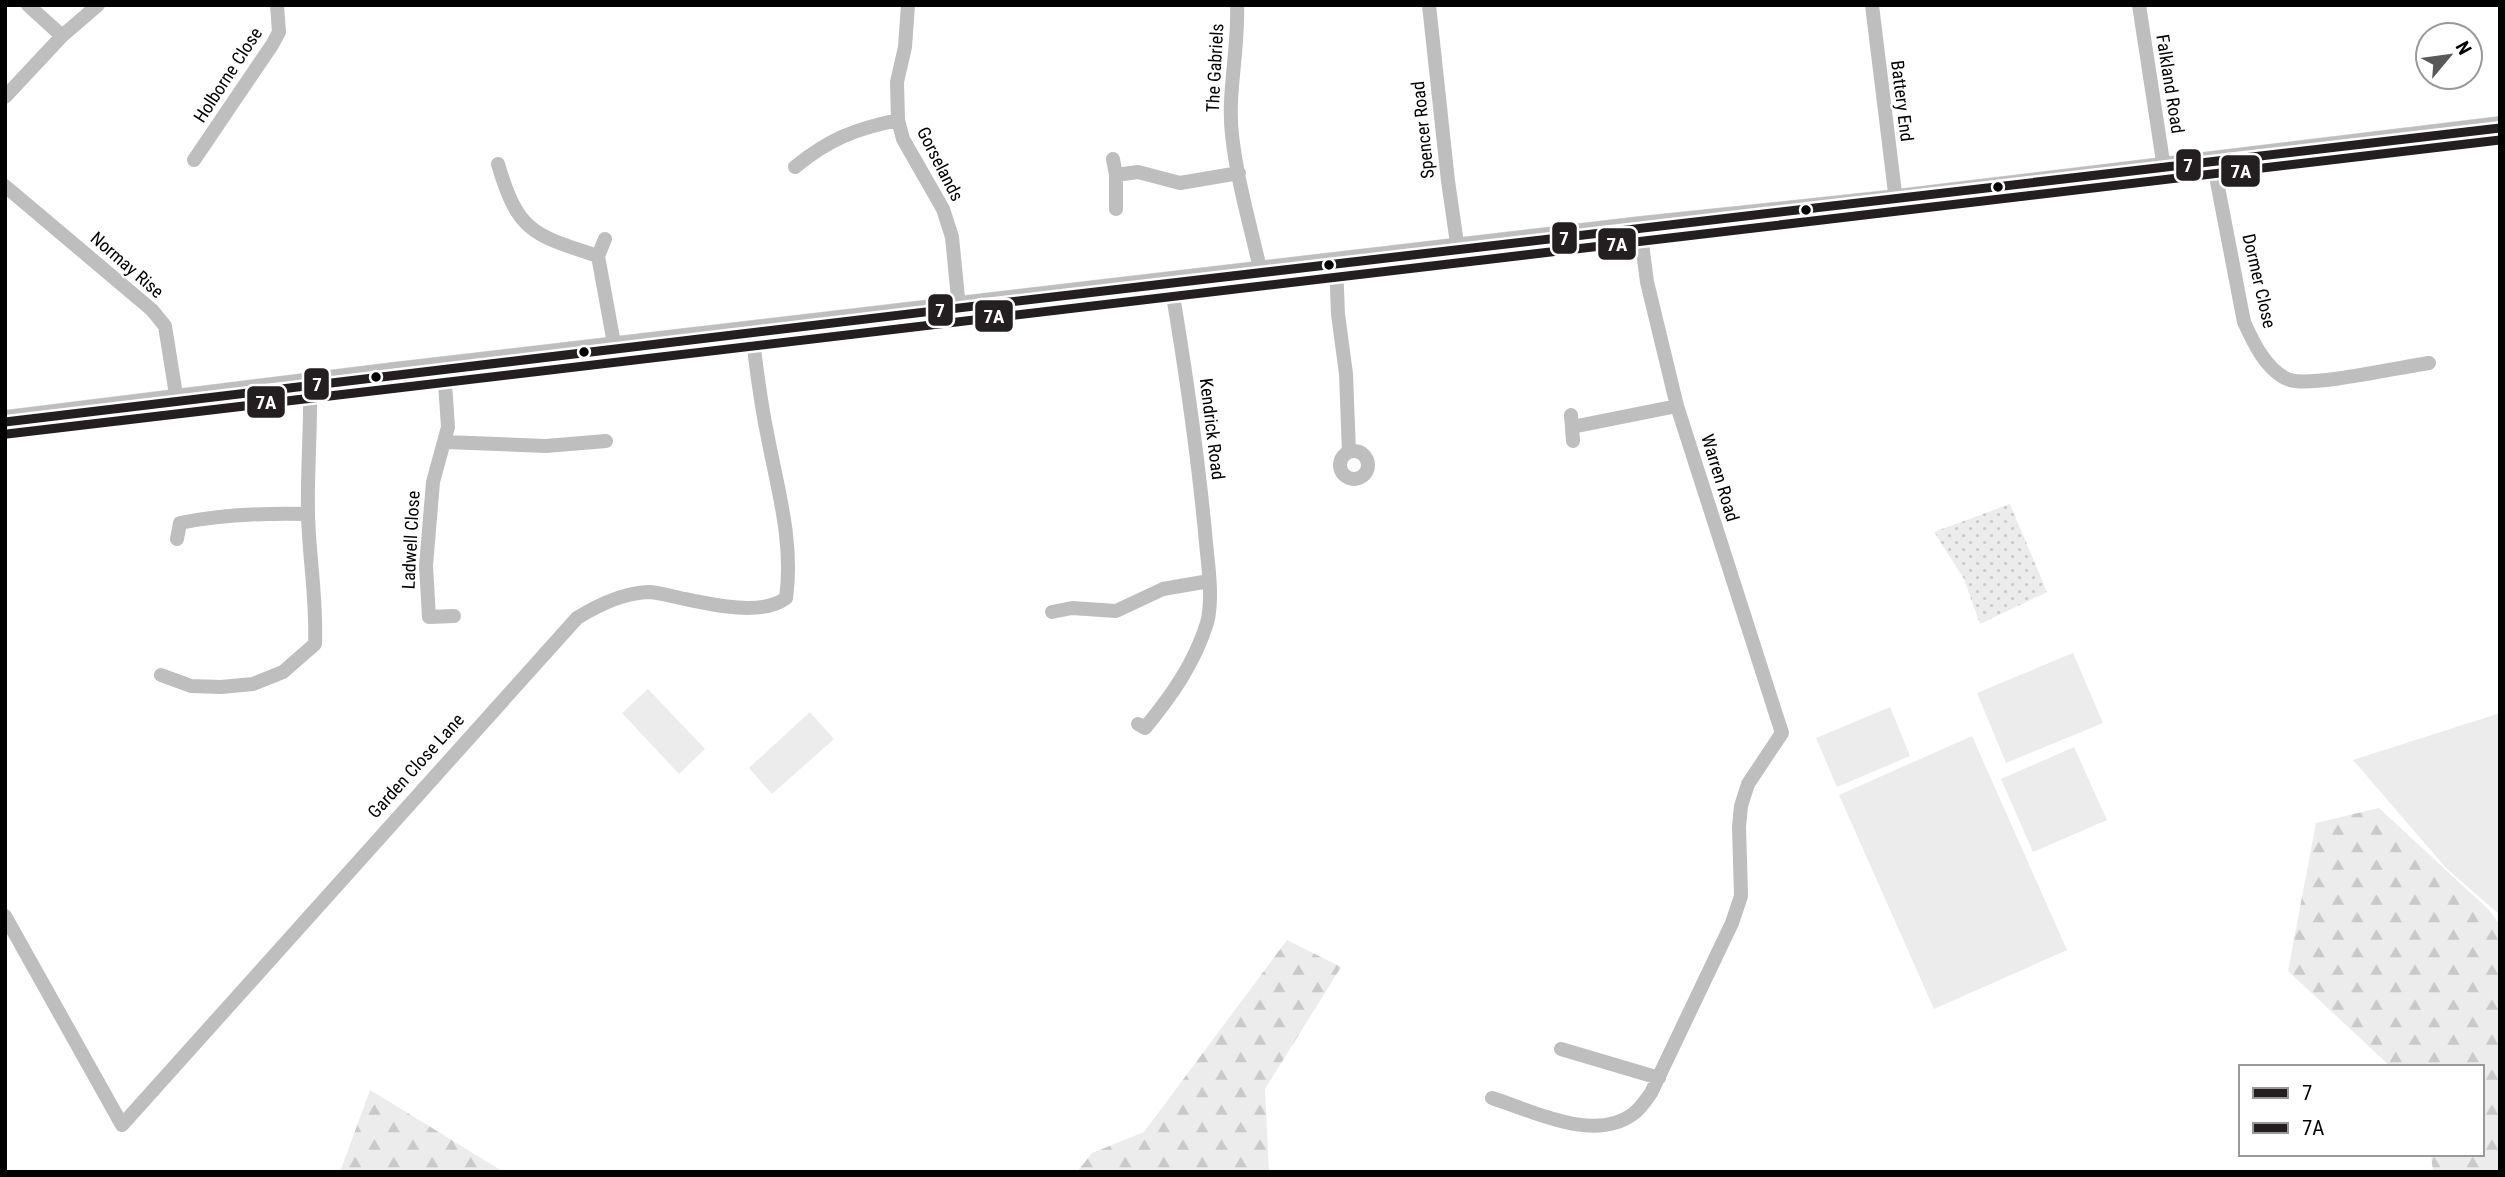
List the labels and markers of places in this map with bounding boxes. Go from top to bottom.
unlabelled marker [1991,180,2005,194]
unlabelled marker [1799,203,1813,217]
unlabelled marker [1322,258,1336,272]
unlabelled marker [577,345,591,359]
unlabelled marker [369,370,383,384]

